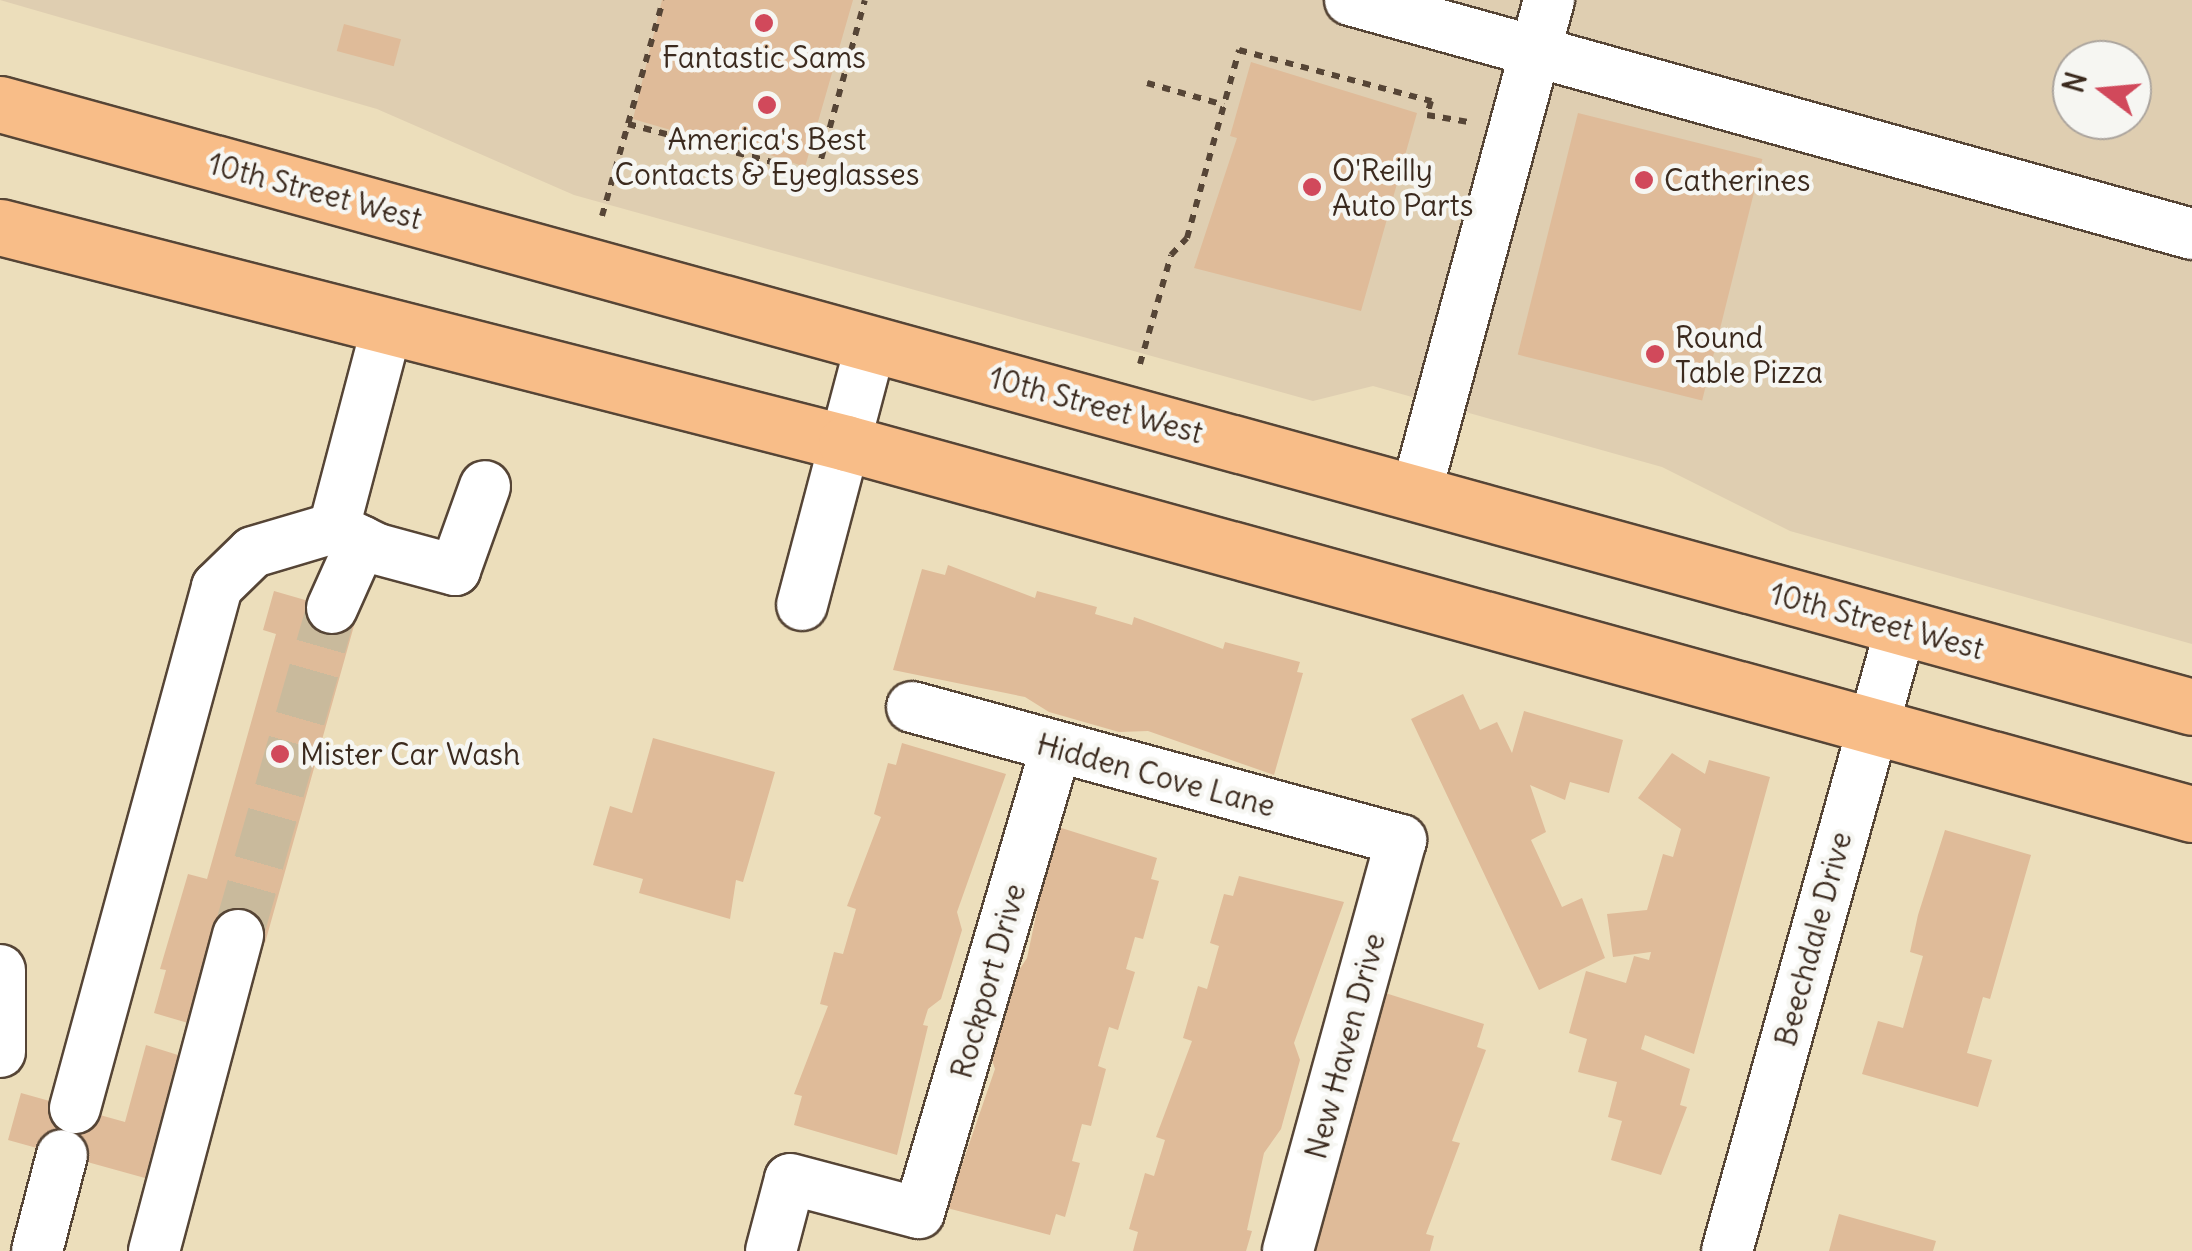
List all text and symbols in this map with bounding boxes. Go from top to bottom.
marker: Fantastic Sams [753,12,775,34]
place label: Fantastic Sams [662,39,866,75]
north arrow [2052,40,2152,140]
text: N [2055,68,2095,97]
marker: America's Best Contacts & Eyeglasses [756,94,778,116]
place label: America's Best Contacts & Eyeglasses [615,121,919,192]
street label: 10th Street West [204,145,426,237]
place label: O'Reilly Auto Parts [1332,152,1473,222]
place label: Catherines [1664,162,1810,198]
marker: Catherines [1633,169,1655,191]
marker: O'Reilly Auto Parts [1301,176,1323,198]
place label: Round Table Pizza [1675,319,1823,390]
marker: Round Table Pizza [1644,343,1666,365]
street label: 10th Street West [985,359,1207,451]
street label: 10th Street West [1766,575,1988,667]
street label: Hidden Cove Lane [1033,726,1279,824]
place label: Mister Car Wash [300,736,520,772]
marker: Mister Car Wash [269,743,291,765]
street label: Beechdale Drive [1767,828,1859,1050]
street label: Rockport Drive [943,880,1033,1082]
street label: New Haven Drive [1298,929,1392,1163]

